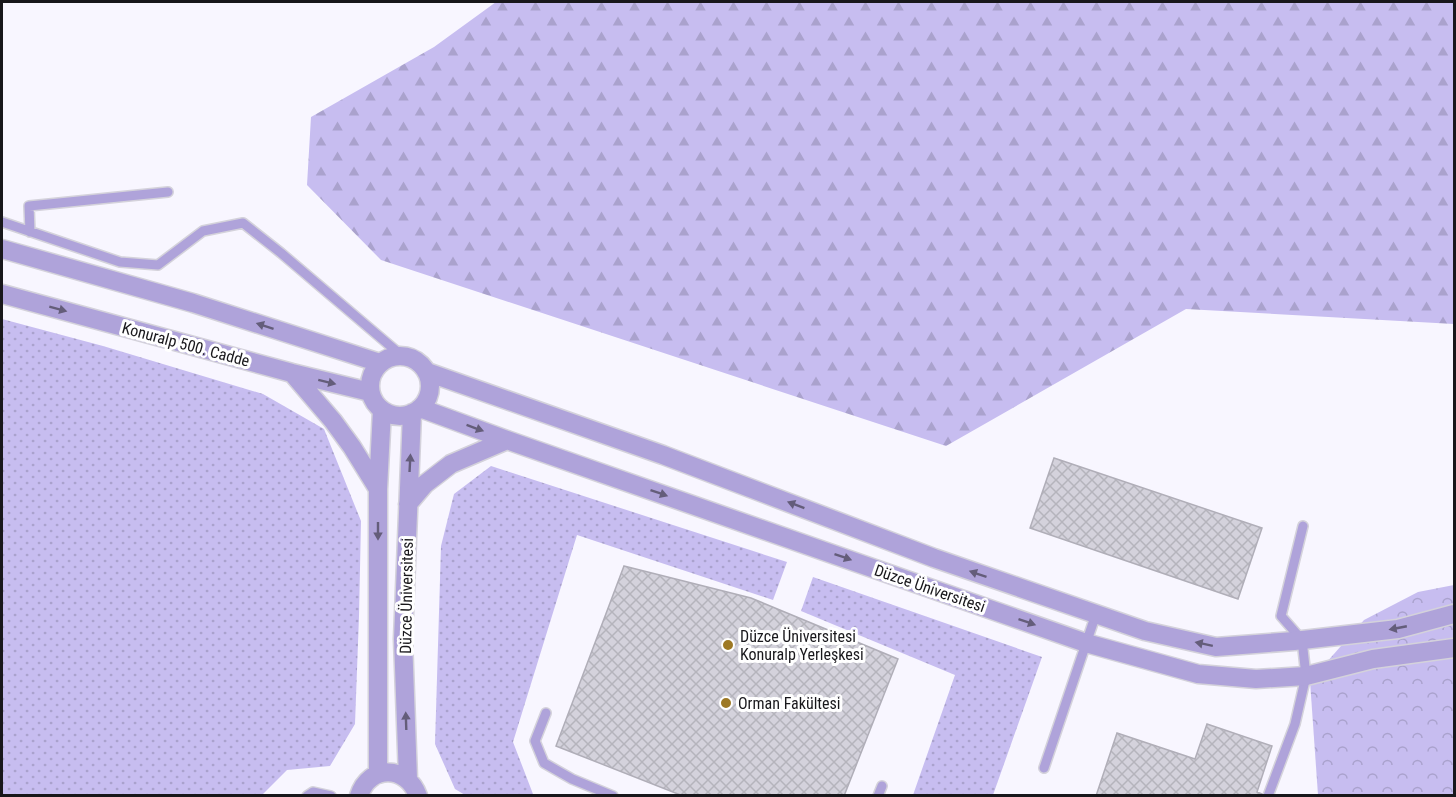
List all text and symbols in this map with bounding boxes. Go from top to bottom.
one-way arrow [49,305,67,314]
street label: Konuralp 500. Cadde [120,318,252,371]
one-way arrow [256,321,274,330]
one-way arrow [318,377,336,387]
one-way arrow [466,423,484,433]
one-way arrow [405,453,414,472]
one-way arrow [650,488,668,498]
one-way arrow [786,500,804,510]
one-way arrow [373,522,383,541]
street label: Düzce Üniversitesi [396,538,417,654]
one-way arrow [834,553,852,563]
street label: Düzce Üniversitesi [872,561,988,616]
one-way arrow [969,568,987,578]
one-way arrow [1018,617,1036,627]
one-way arrow [1388,624,1407,633]
place label: Düzce Üniversitesi Konuralp Yerleşkesi [740,627,864,664]
marker: Düzce Üniversitesi Konuralp Yerleşkesi [721,638,735,652]
one-way arrow [1195,639,1213,649]
place label: Orman Fakültesi [738,694,841,713]
marker: Orman Fakültesi [719,696,733,710]
one-way arrow [401,711,411,730]

